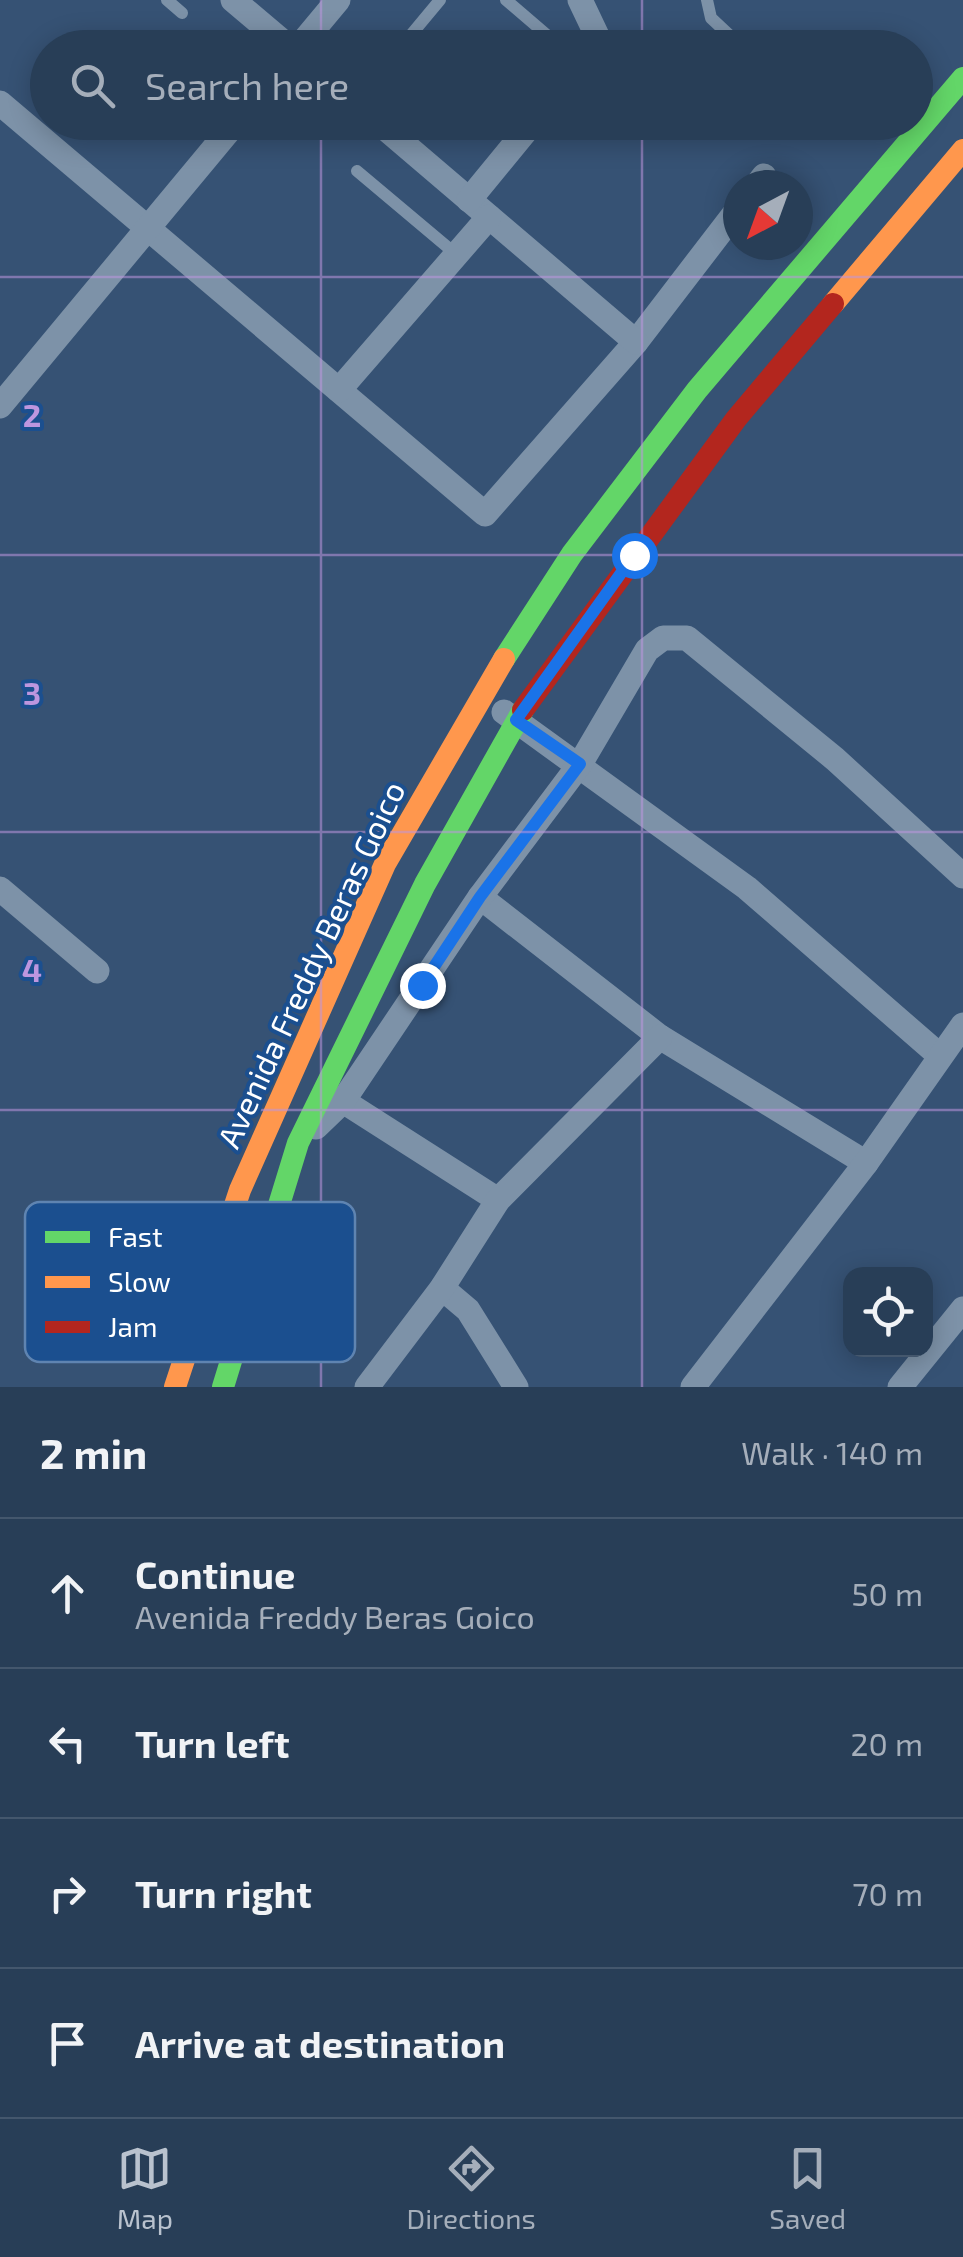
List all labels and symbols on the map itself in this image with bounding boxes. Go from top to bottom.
north arrow [723,170,813,260]
text: 2 [23,395,41,433]
route start [612,533,658,579]
text: 3 [23,673,41,711]
street label: Avenida Freddy Beras Goico [208,775,412,1153]
text: 4 [22,950,42,988]
route end [400,963,446,1009]
legend [25,1202,355,1362]
text: Fast [108,1219,163,1253]
text: Slow [108,1264,171,1298]
text: Jam [108,1309,157,1343]

